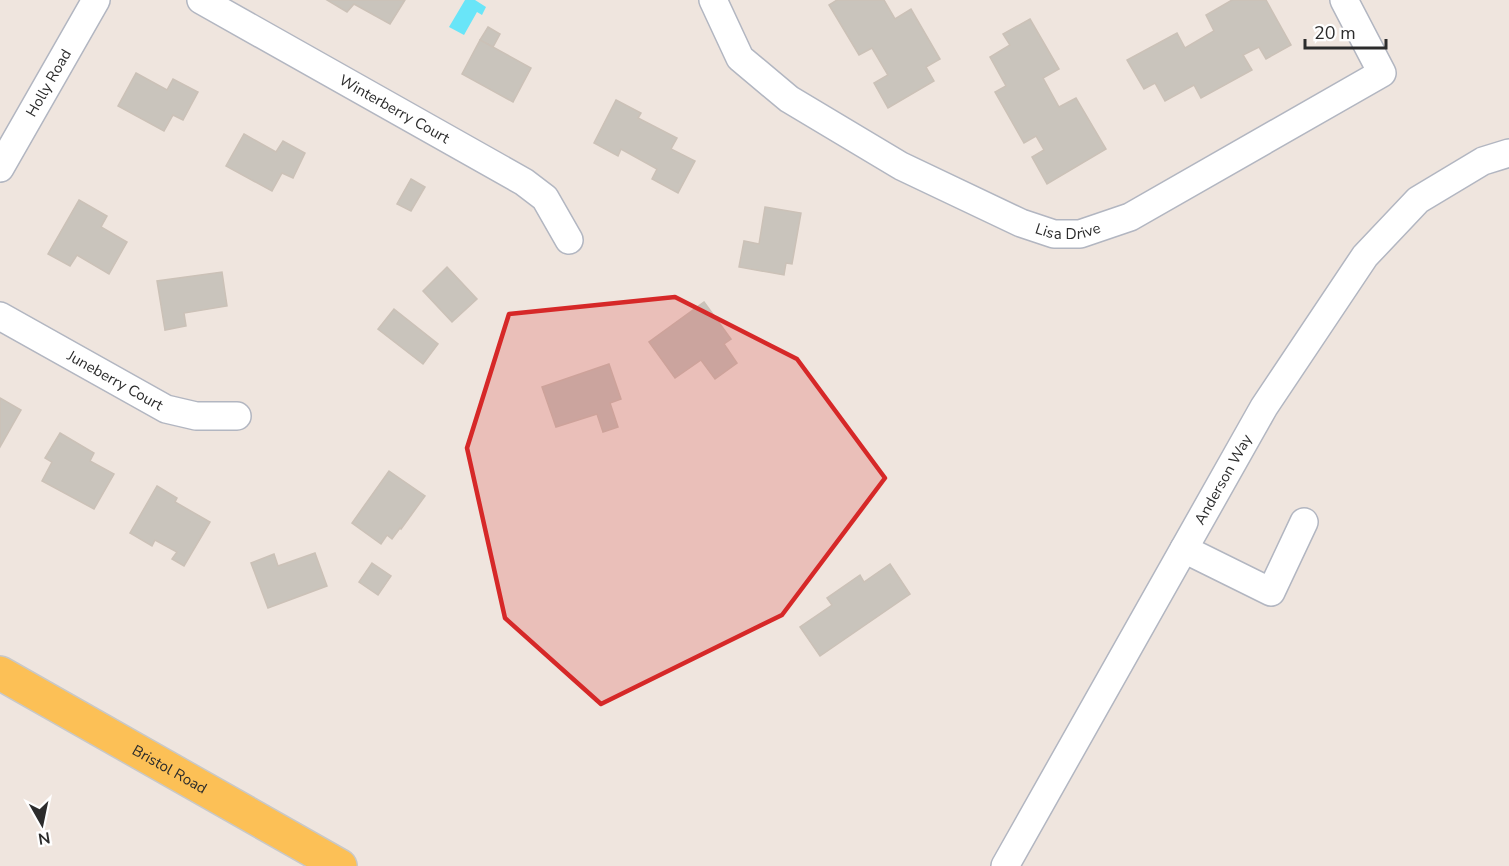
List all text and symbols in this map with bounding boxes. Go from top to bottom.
scale bar [1305,12,1386,50]
text: 20 m [1314,21,1356,45]
street label: Holly Road [21,45,76,120]
street label: Winterberry Court [335,70,454,148]
street label: Lisa Drive [1033,218,1103,244]
street label: Juneberry Court [63,345,167,416]
street label: Anderson Way [1190,430,1257,528]
street label: Bristol Road [129,740,211,798]
north arrow [12,794,72,854]
text: N [37,826,52,850]

